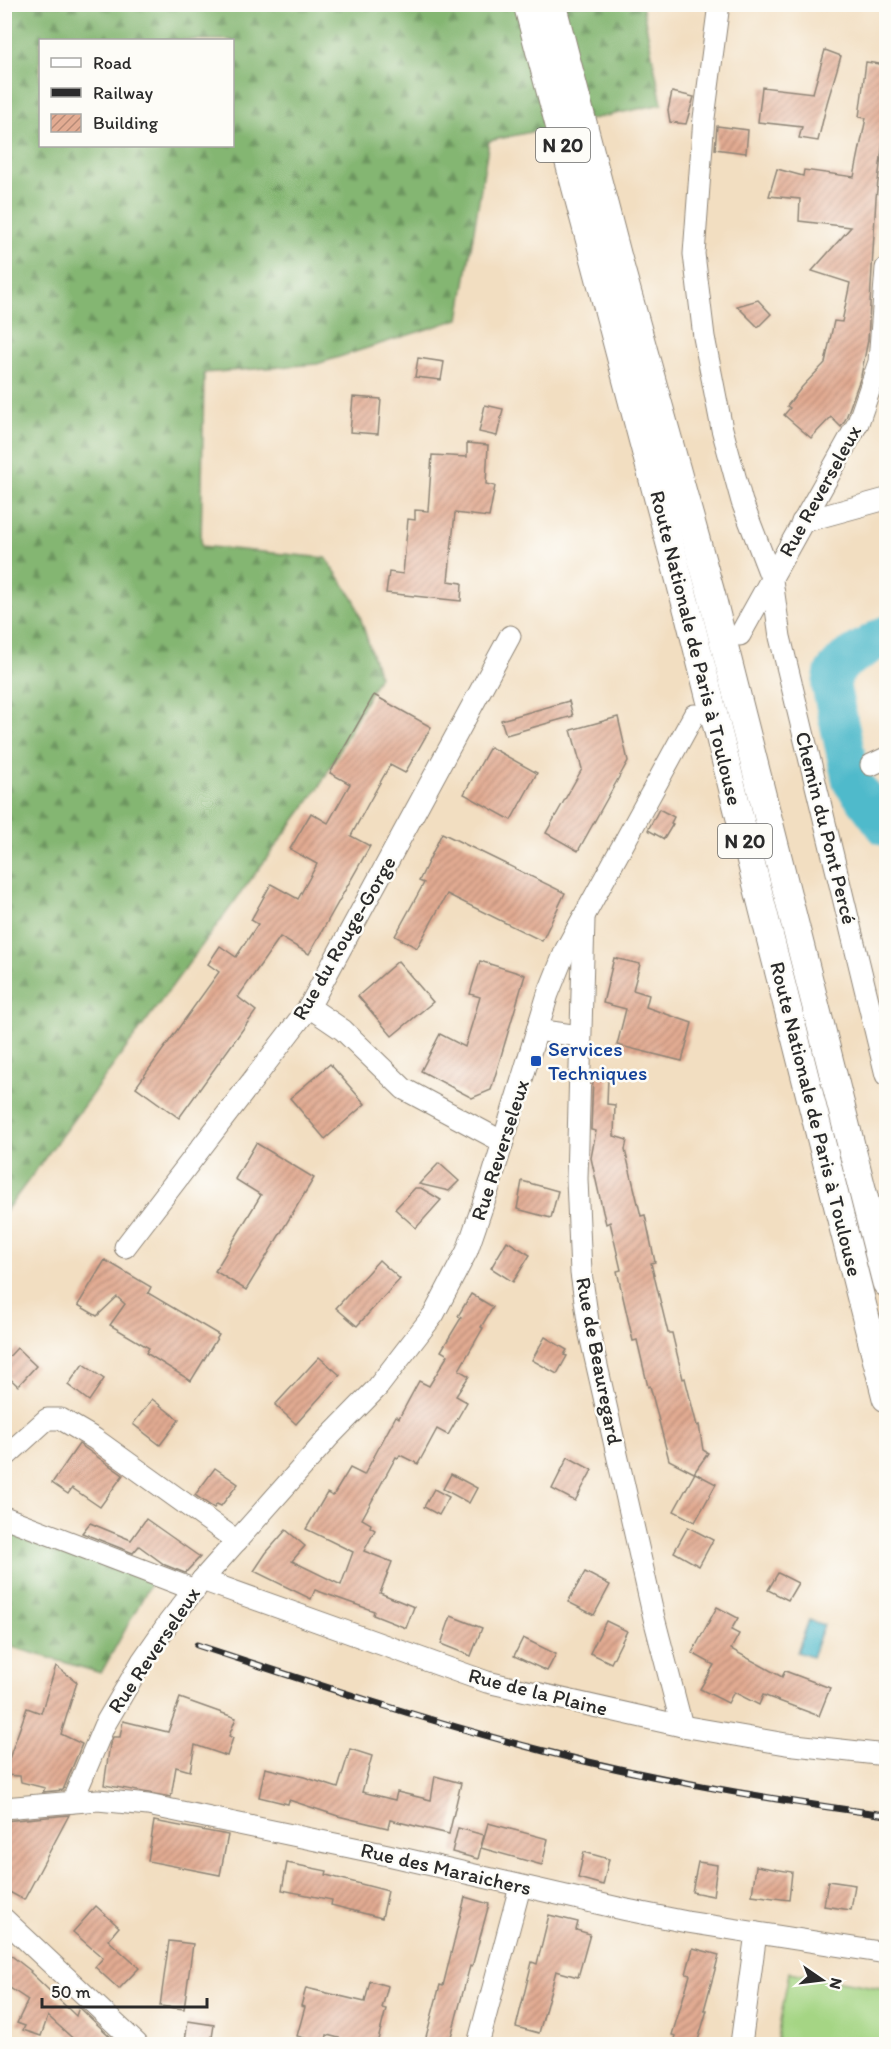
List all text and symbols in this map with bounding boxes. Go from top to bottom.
legend [39,39,234,147]
text: Road [93,52,132,74]
text: Railway [93,82,154,104]
text: Building [93,112,159,134]
road number: N 20 [536,128,590,162]
street label: Rue Reverseleux [773,420,866,561]
street label: Route Nationale de Paris à Toulouse [645,488,748,808]
street label: Chemin du Pont Percé [790,729,863,927]
road number: N 20 [718,824,772,858]
street label: Rue du Rouge-Gorge [286,851,401,1024]
street label: Route Nationale de Paris à Toulouse [765,959,868,1279]
place label: Services Techniques [548,1036,647,1085]
marker: Services Techniques [529,1054,543,1068]
street label: Rue Reverseleux [465,1076,534,1224]
street label: Rue de Beauregard [571,1275,628,1447]
street label: Rue Reverseleux [102,1582,205,1718]
street label: Rue de la Plaine [466,1662,610,1721]
street label: Rue des Maraichers [358,1837,534,1900]
north arrow [792,1950,852,2010]
scale bar [42,1971,207,2009]
text: N [826,1976,847,1991]
text: 50 m [51,1981,91,2003]

